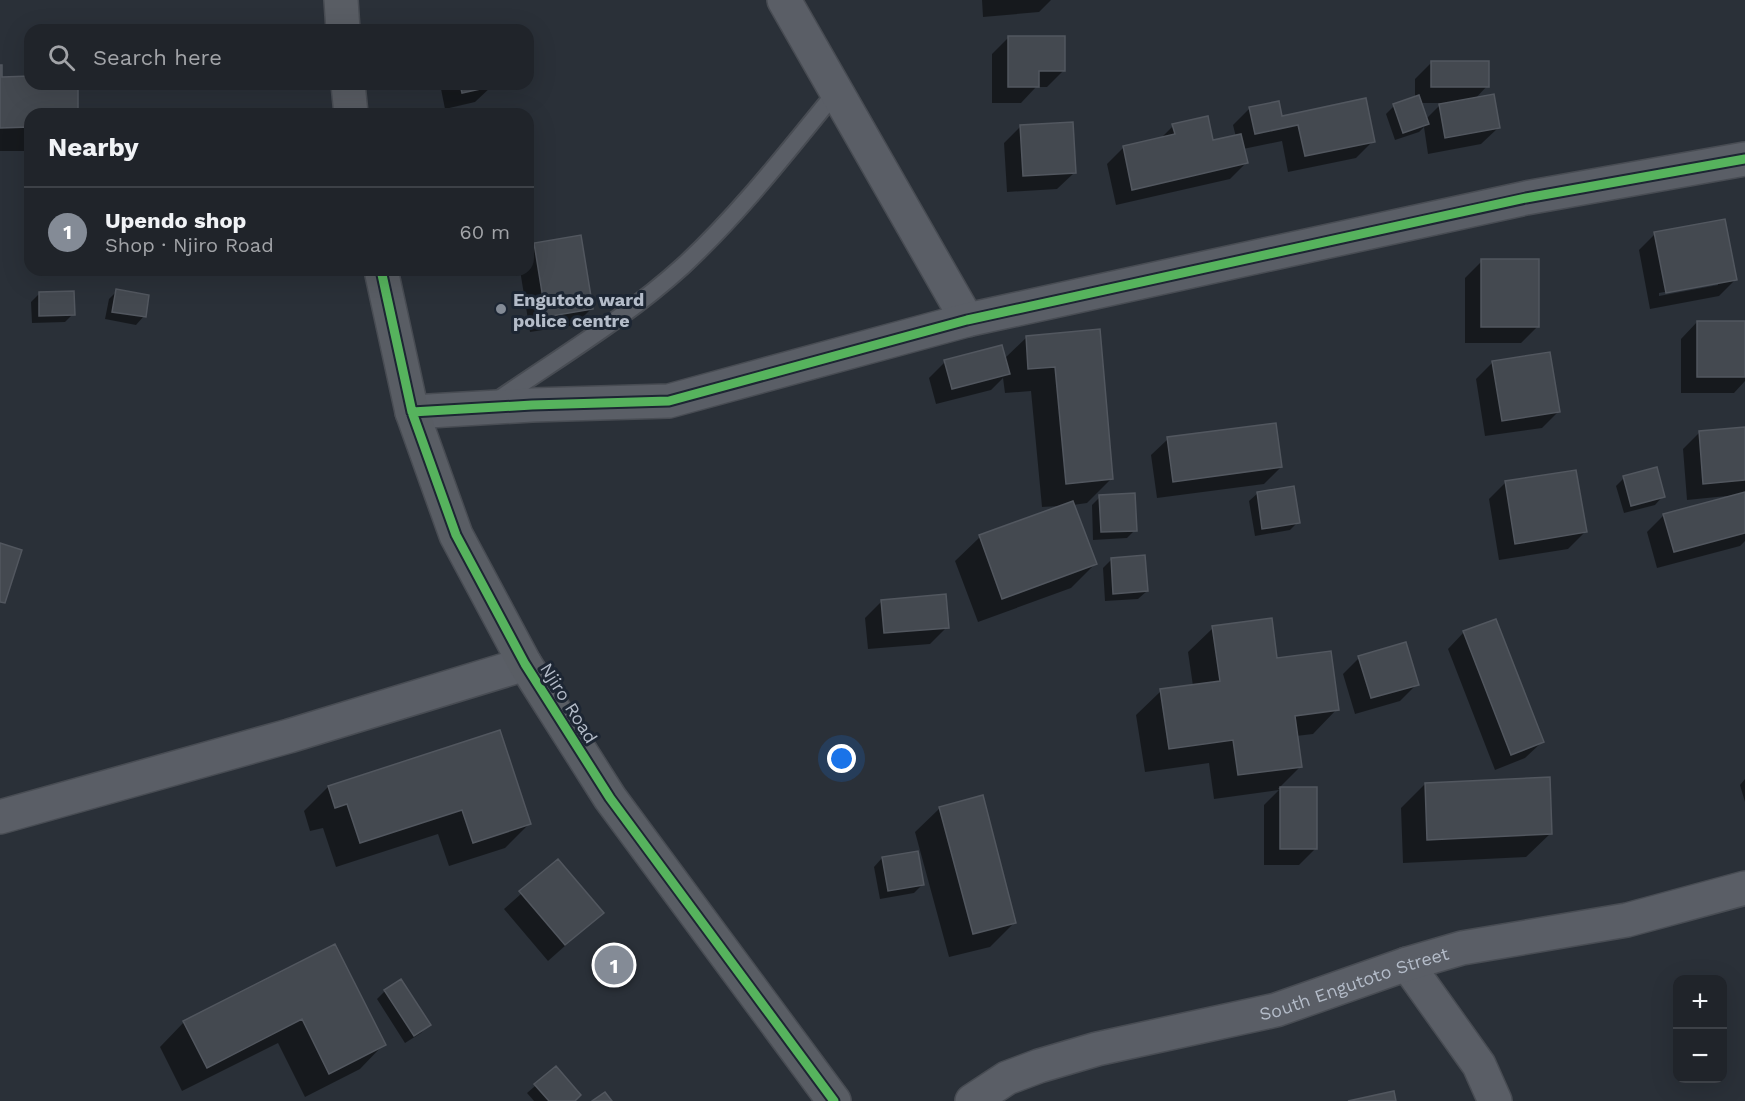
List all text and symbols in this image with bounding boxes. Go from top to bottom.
search box [24,24,534,90]
icon: search [45,41,78,74]
text: Search here [93,45,222,70]
text: Nearby [48,132,139,162]
text: Upendo shop [105,208,246,233]
text: 1 [63,220,72,244]
text: 60 m [460,220,510,244]
text: Shop · Njiro Road [105,233,274,257]
place label: Engutoto ward police centre [513,289,644,331]
marker: Engutoto ward police centre [494,302,508,316]
street label: Njiro Road [536,659,602,747]
your location [827,744,856,773]
pin: 1 [594,942,634,988]
street label: South Engutoto Street [1257,942,1451,1024]
map controls [1673,975,1727,1083]
button: + [1673,975,1727,1029]
button: − [1673,1029,1727,1083]

